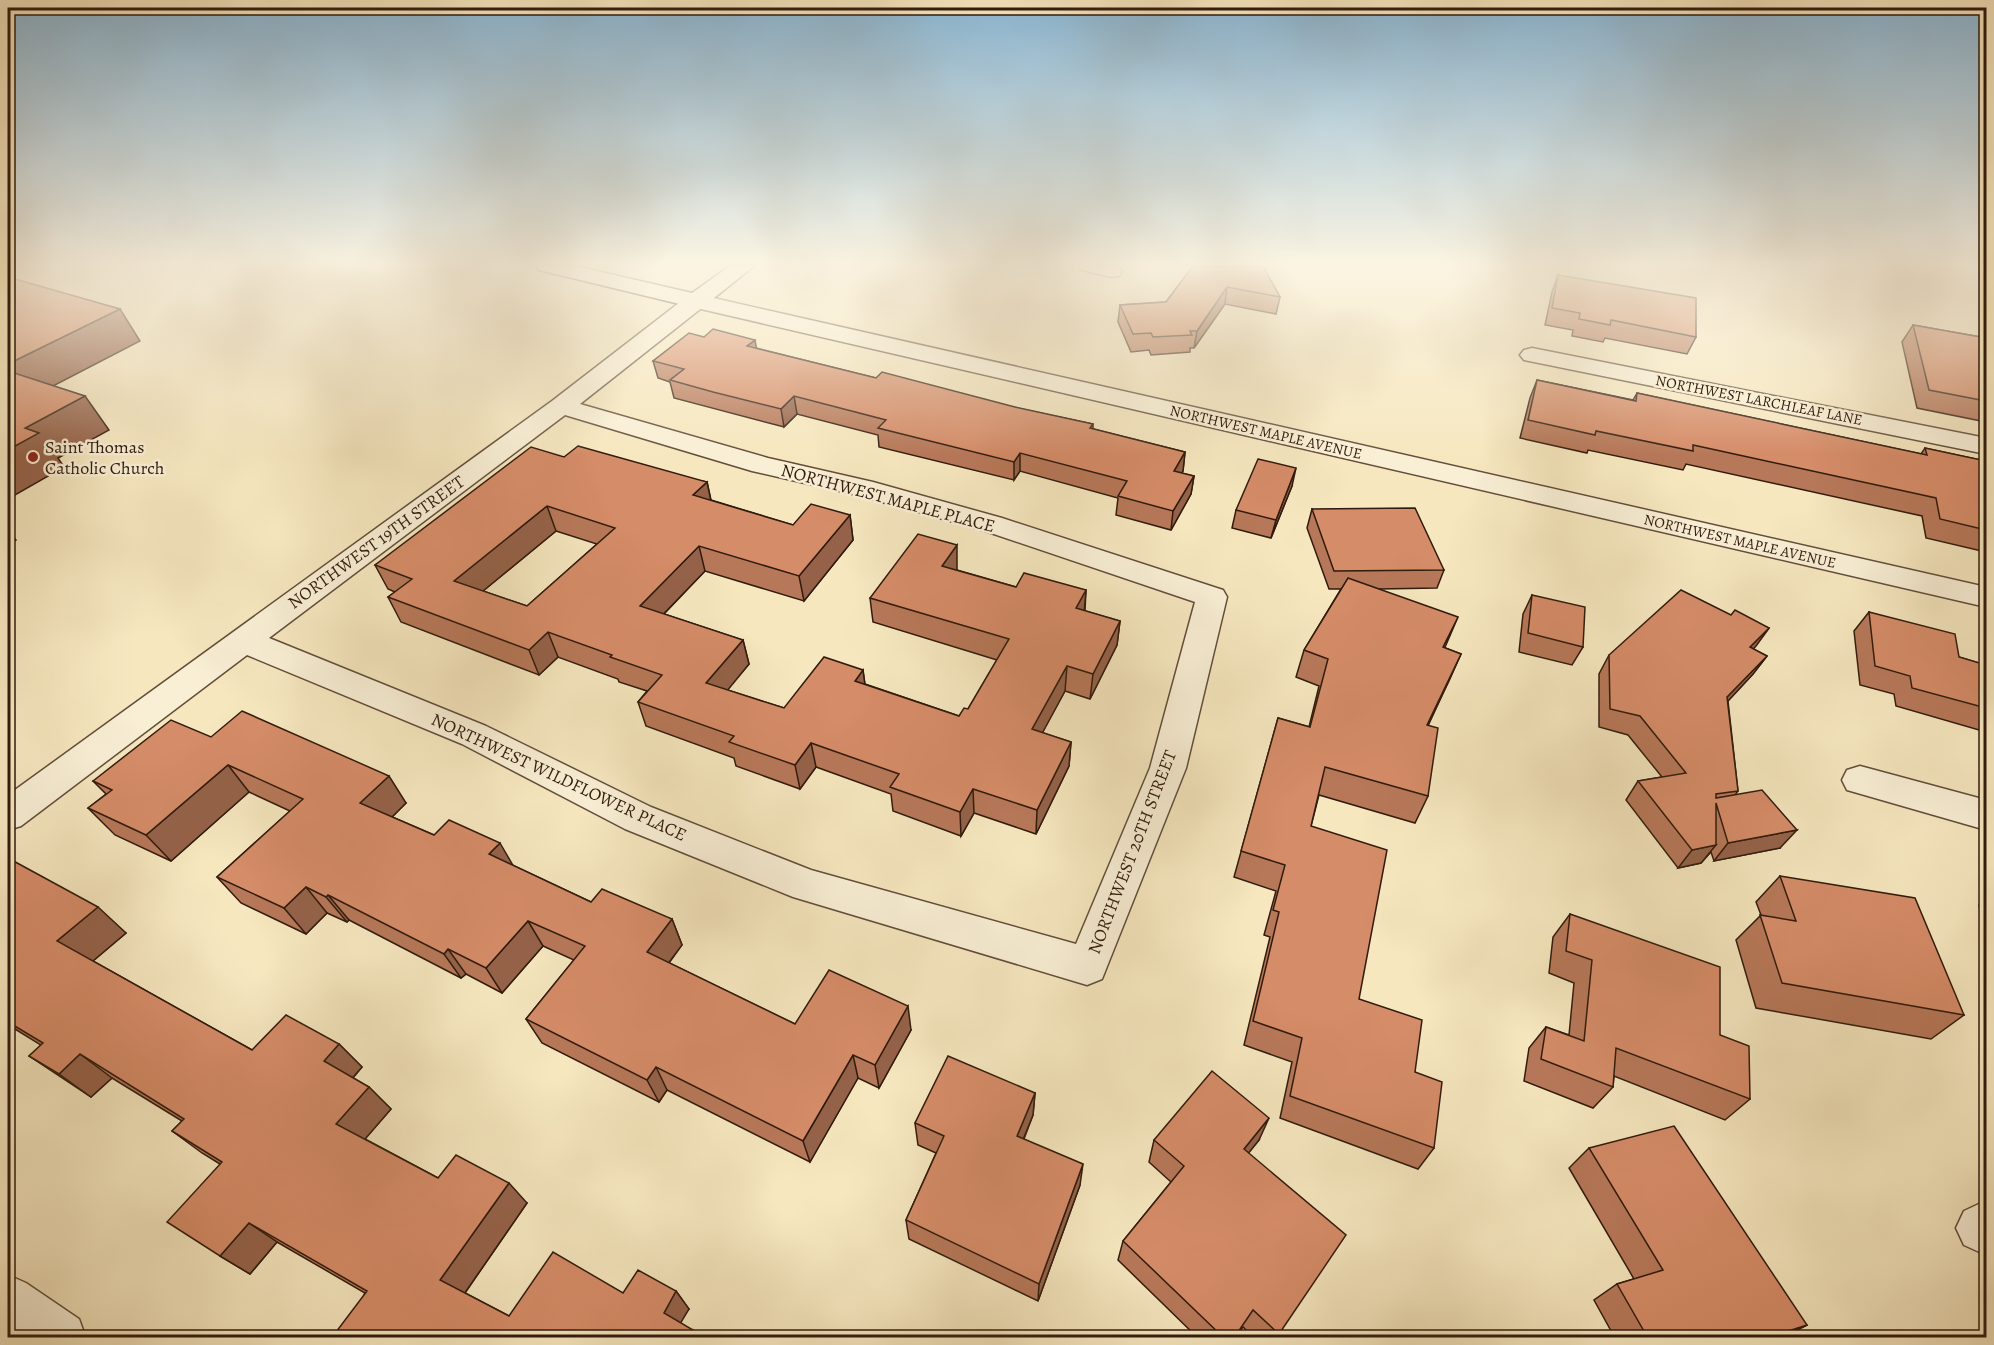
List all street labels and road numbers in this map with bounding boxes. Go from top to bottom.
street label: NORTHWEST LARCHLEAF LANE [1654,370,1864,430]
street label: NORTHWEST MAPLE AVENUE [1168,400,1364,464]
street label: NORTHWEST MAPLE PLACE [778,458,998,538]
street label: NORTHWEST 19TH STREET [283,470,469,614]
street label: NORTHWEST MAPLE AVENUE [1642,509,1838,573]
street label: NORTHWEST WILDFLOWER PLACE [428,707,690,847]
street label: NORTHWEST 20TH STREET [1082,746,1182,957]

